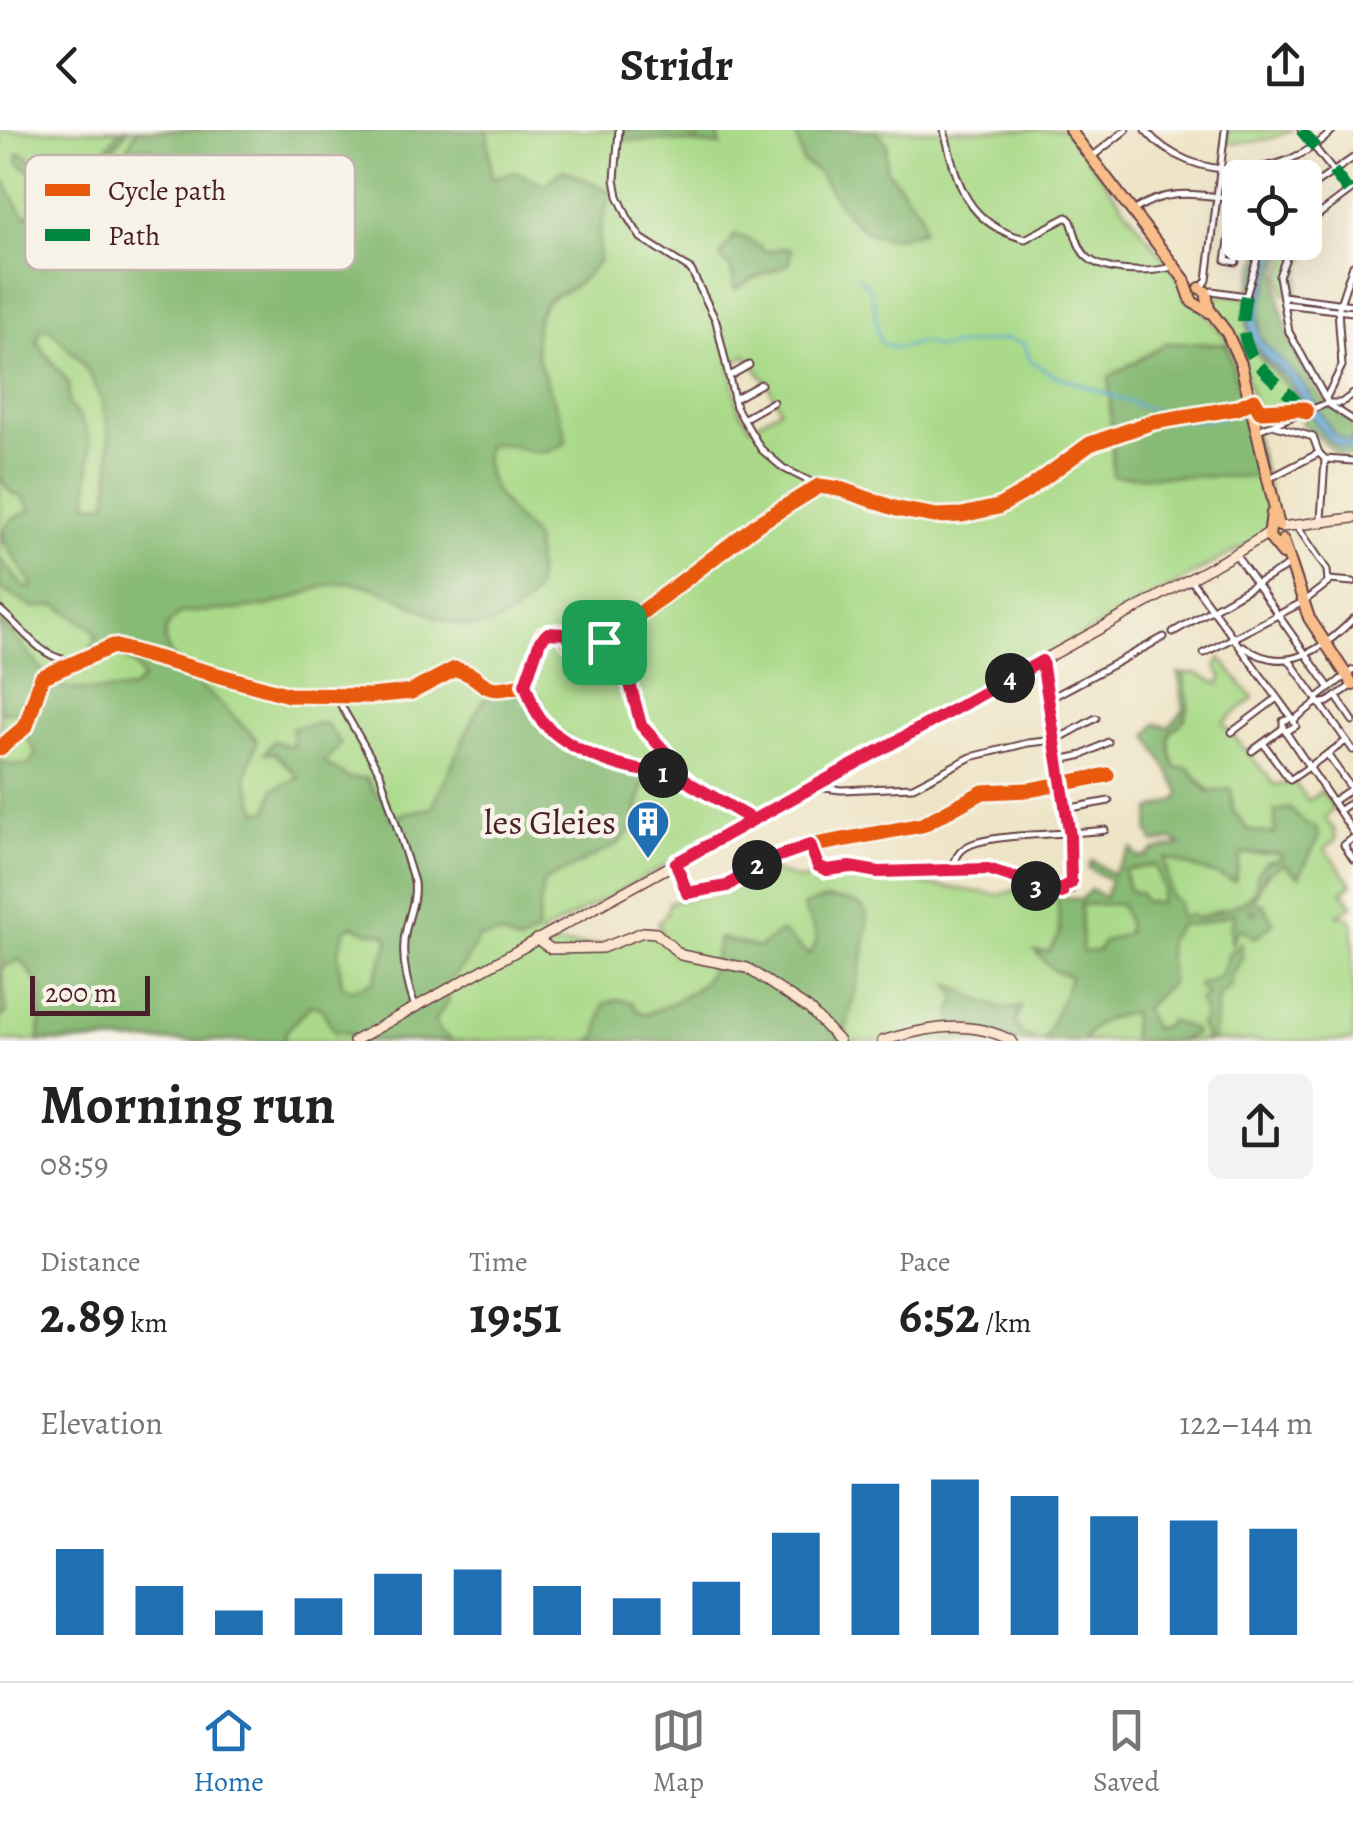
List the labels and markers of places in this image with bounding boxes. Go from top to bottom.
pin [562,600,647,685]
pin: 4 [985,653,1035,703]
pin: 1 [638,748,688,798]
place label: les Gleies [484,798,616,846]
building icon: les Gleies [625,799,671,860]
pin: 2 [732,840,782,890]
pin: 3 [1011,861,1061,911]

